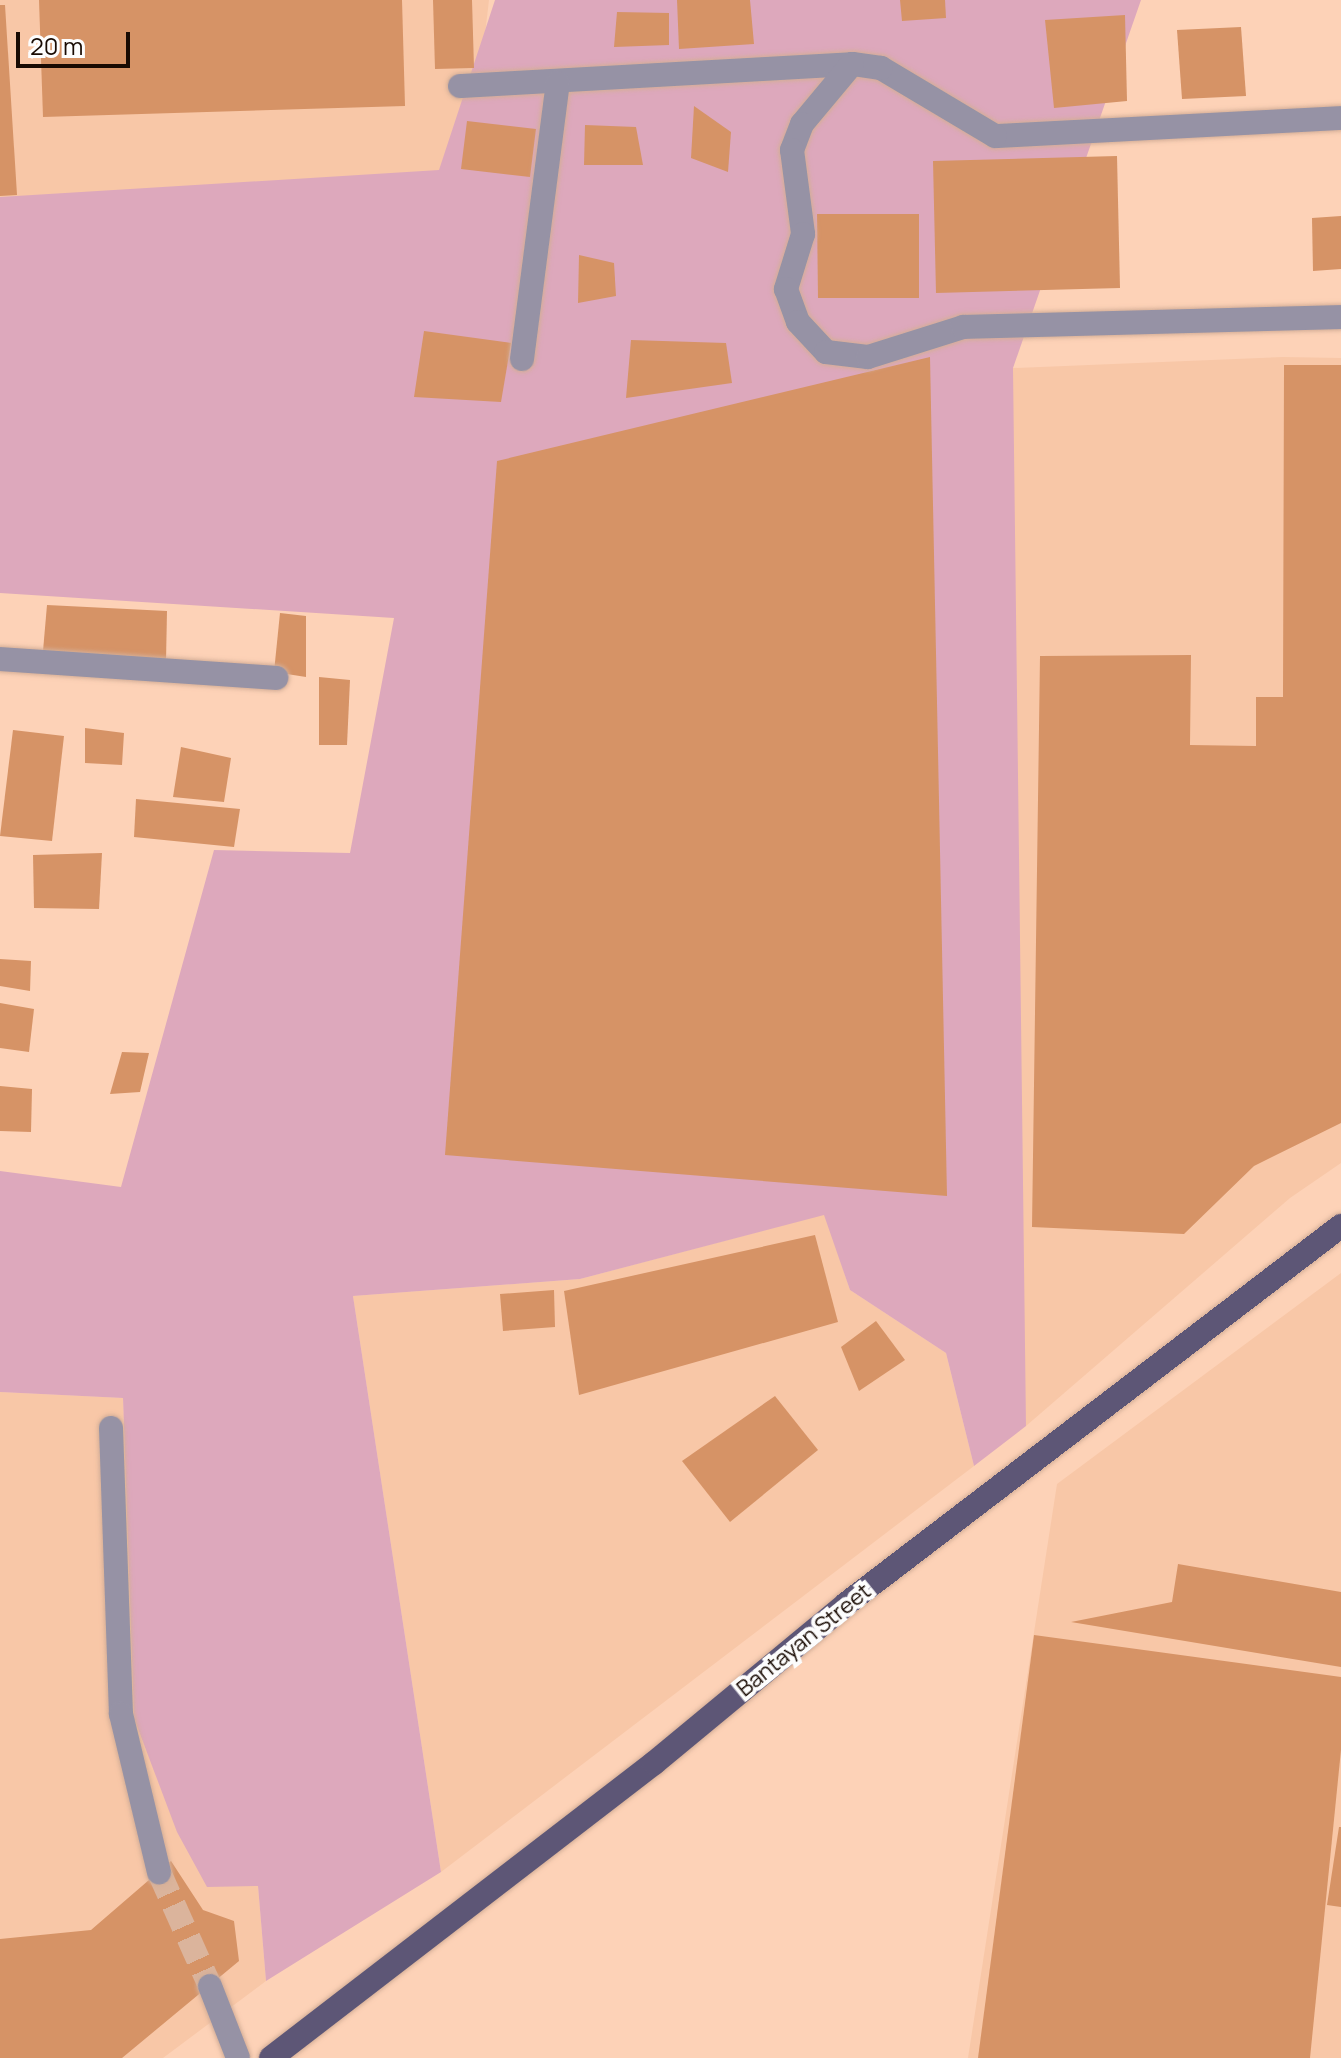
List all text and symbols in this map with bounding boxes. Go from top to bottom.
scale bar [20,16,134,66]
text: 20 m [30,29,83,62]
street label: Bantayan Street [732,1578,876,1702]

